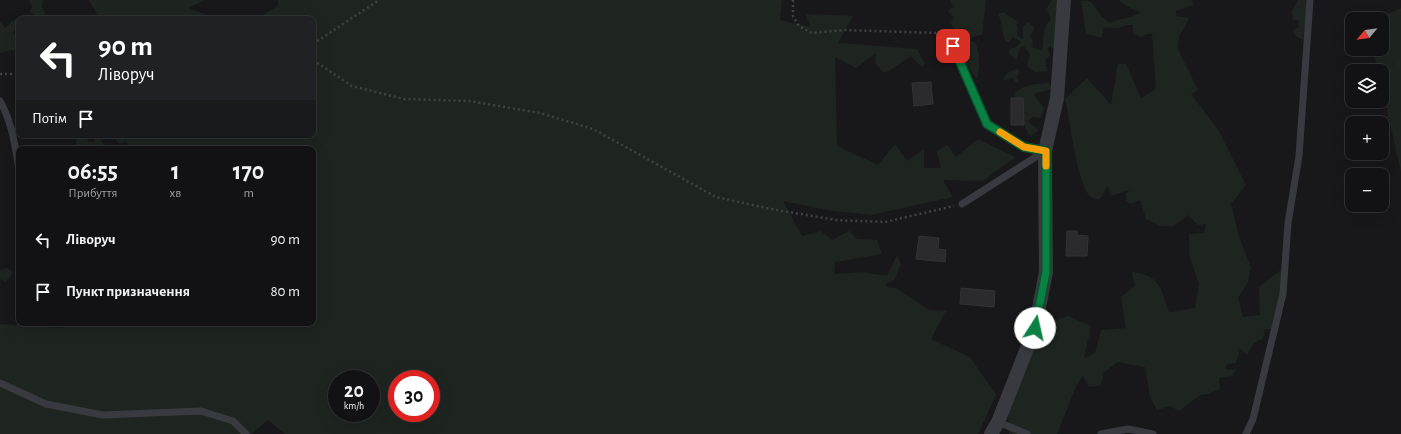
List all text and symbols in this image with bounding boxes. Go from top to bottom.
north arrow [1345,12,1389,56]
map controls [1345,12,1389,212]
pin [936,29,970,63]
icon: left [32,32,84,84]
text: 90 m [98,33,153,61]
icon: arrive [942,35,964,57]
button: layers [1345,64,1389,108]
text: Ліворуч [98,66,155,84]
icon: arrive [75,108,97,130]
text: Потім [32,111,67,126]
button: + [1345,116,1389,160]
text: 06:55 [68,160,118,184]
text: 1 [171,160,180,184]
text: 170 [233,160,264,184]
button: − [1345,168,1389,212]
text: Прибуття [68,187,117,200]
text: хв [169,187,181,200]
text: m [243,187,254,200]
icon: left [32,229,54,251]
text: Ліворуч [66,232,116,247]
text: 90 m [271,232,300,247]
icon: arrive [32,281,54,303]
text: Пункт призначення [66,284,190,299]
text: 80 m [270,284,300,299]
position arrow [1014,307,1056,349]
speed limit sign: 30 [388,370,440,422]
text: 20 [344,381,364,401]
text: km/h [344,401,364,411]

